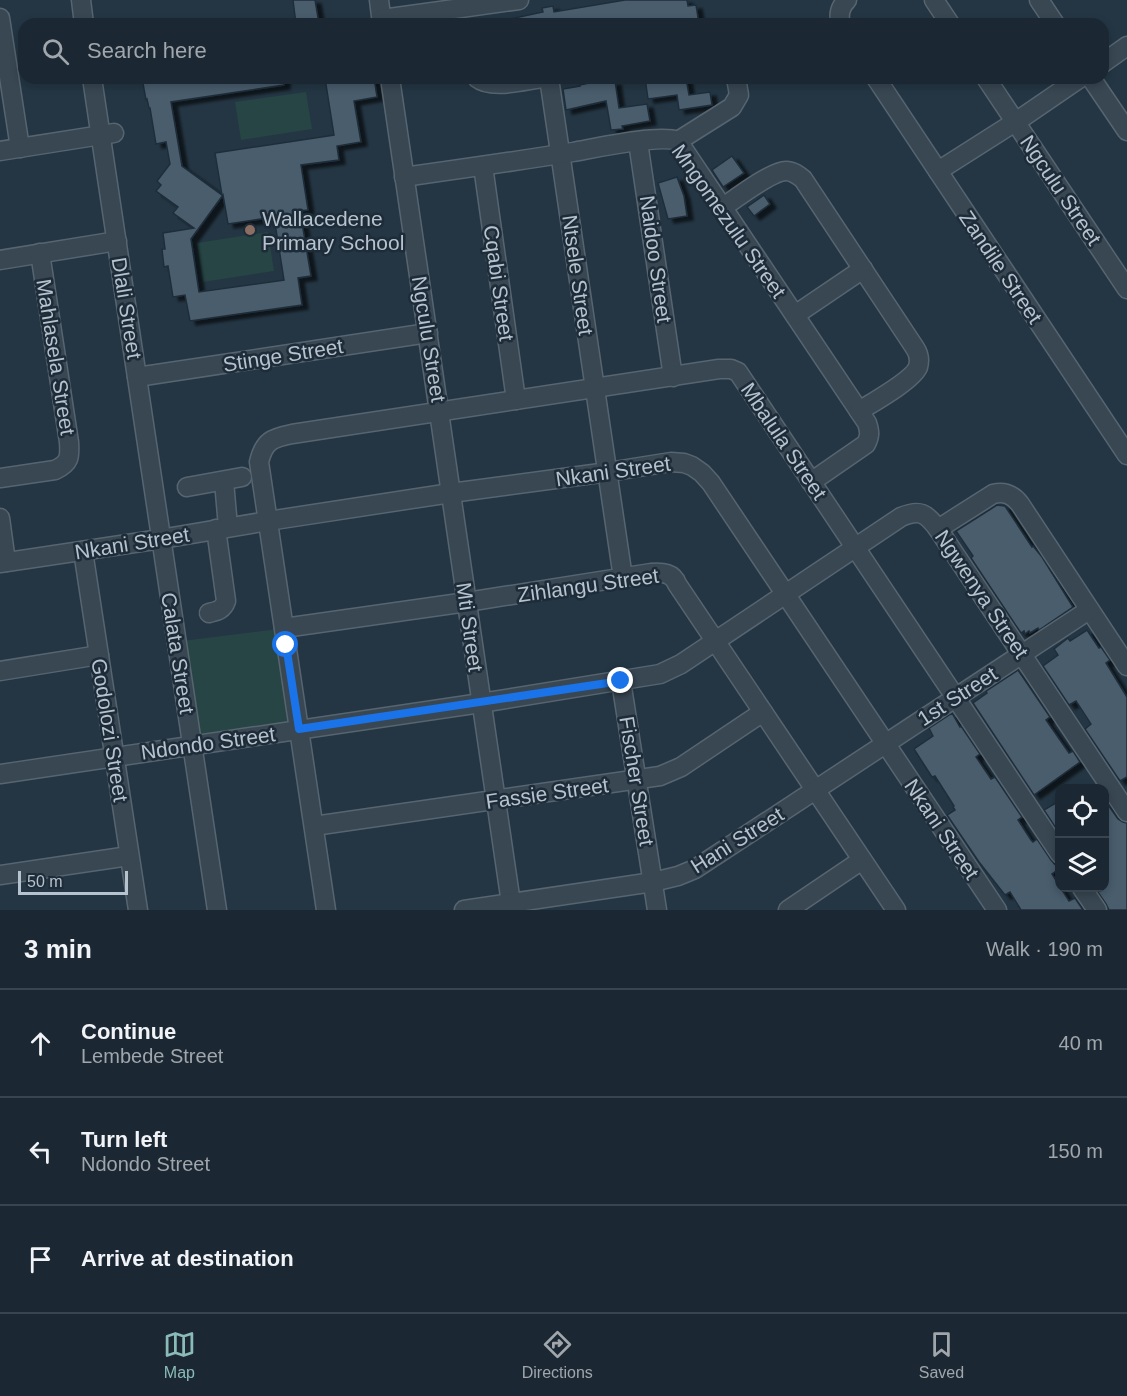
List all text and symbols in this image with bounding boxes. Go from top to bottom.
search box [18,18,1109,84]
icon: search [39,35,72,68]
text: Search here [87,38,207,63]
street label: Ngculu Street [1016,131,1106,249]
street label: Mngomezulu Street [667,140,791,302]
street label: Naidoo Street [636,194,676,324]
street label: Zandile Street [955,206,1047,328]
place label: Wallacedene Primary School [262,207,404,254]
street label: Ntsele Street [558,213,598,337]
marker: Wallacedene Primary School [243,223,257,237]
street label: Cqabi Street [479,224,519,343]
street label: Dlali Street [108,255,146,361]
street label: Ngculu Street [408,274,450,404]
street label: Mahlasela Street [32,277,80,437]
street label: Stinge Street [221,334,345,376]
street label: Mbalula Street [737,378,831,504]
street label: Nkani Street [554,452,672,490]
street label: Nkani Street [73,523,191,563]
street label: Ngwenya Street [931,526,1033,662]
street label: Zihlangu Street [516,564,660,606]
street label: Mti Street [452,581,488,673]
street label: Calata Street [157,591,199,715]
route start [272,631,298,657]
street label: Godolozi Street [87,657,133,803]
street label: 1st Street [913,662,1001,730]
route end [607,667,633,693]
street label: Fischer Street [615,715,659,848]
street label: Ndondo Street [139,722,277,764]
street label: Fassie Street [484,773,610,813]
street label: Nkani Street [900,775,984,883]
map controls [1055,784,1109,892]
button: locate [1055,784,1109,838]
street label: Hani Street [686,802,788,878]
button: layers [1055,838,1109,892]
scale bar [18,868,128,896]
text: 50 m [27,873,63,890]
text: 3 min [24,934,92,964]
text: Walk · 190 m [986,938,1103,960]
text: Continue [81,1019,176,1044]
icon: ahead [24,1027,57,1060]
text: 40 m [1059,1032,1103,1054]
text: Lembede Street [81,1045,223,1067]
text: Turn left [81,1127,167,1152]
icon: left [24,1135,57,1168]
text: 150 m [1047,1140,1103,1162]
text: Ndondo Street [81,1153,210,1175]
icon: arrive [24,1243,57,1276]
text: Arrive at destination [81,1246,294,1271]
tab: Map [163,1328,196,1382]
tab: Directions [522,1328,593,1382]
tab: Saved [919,1328,964,1382]

